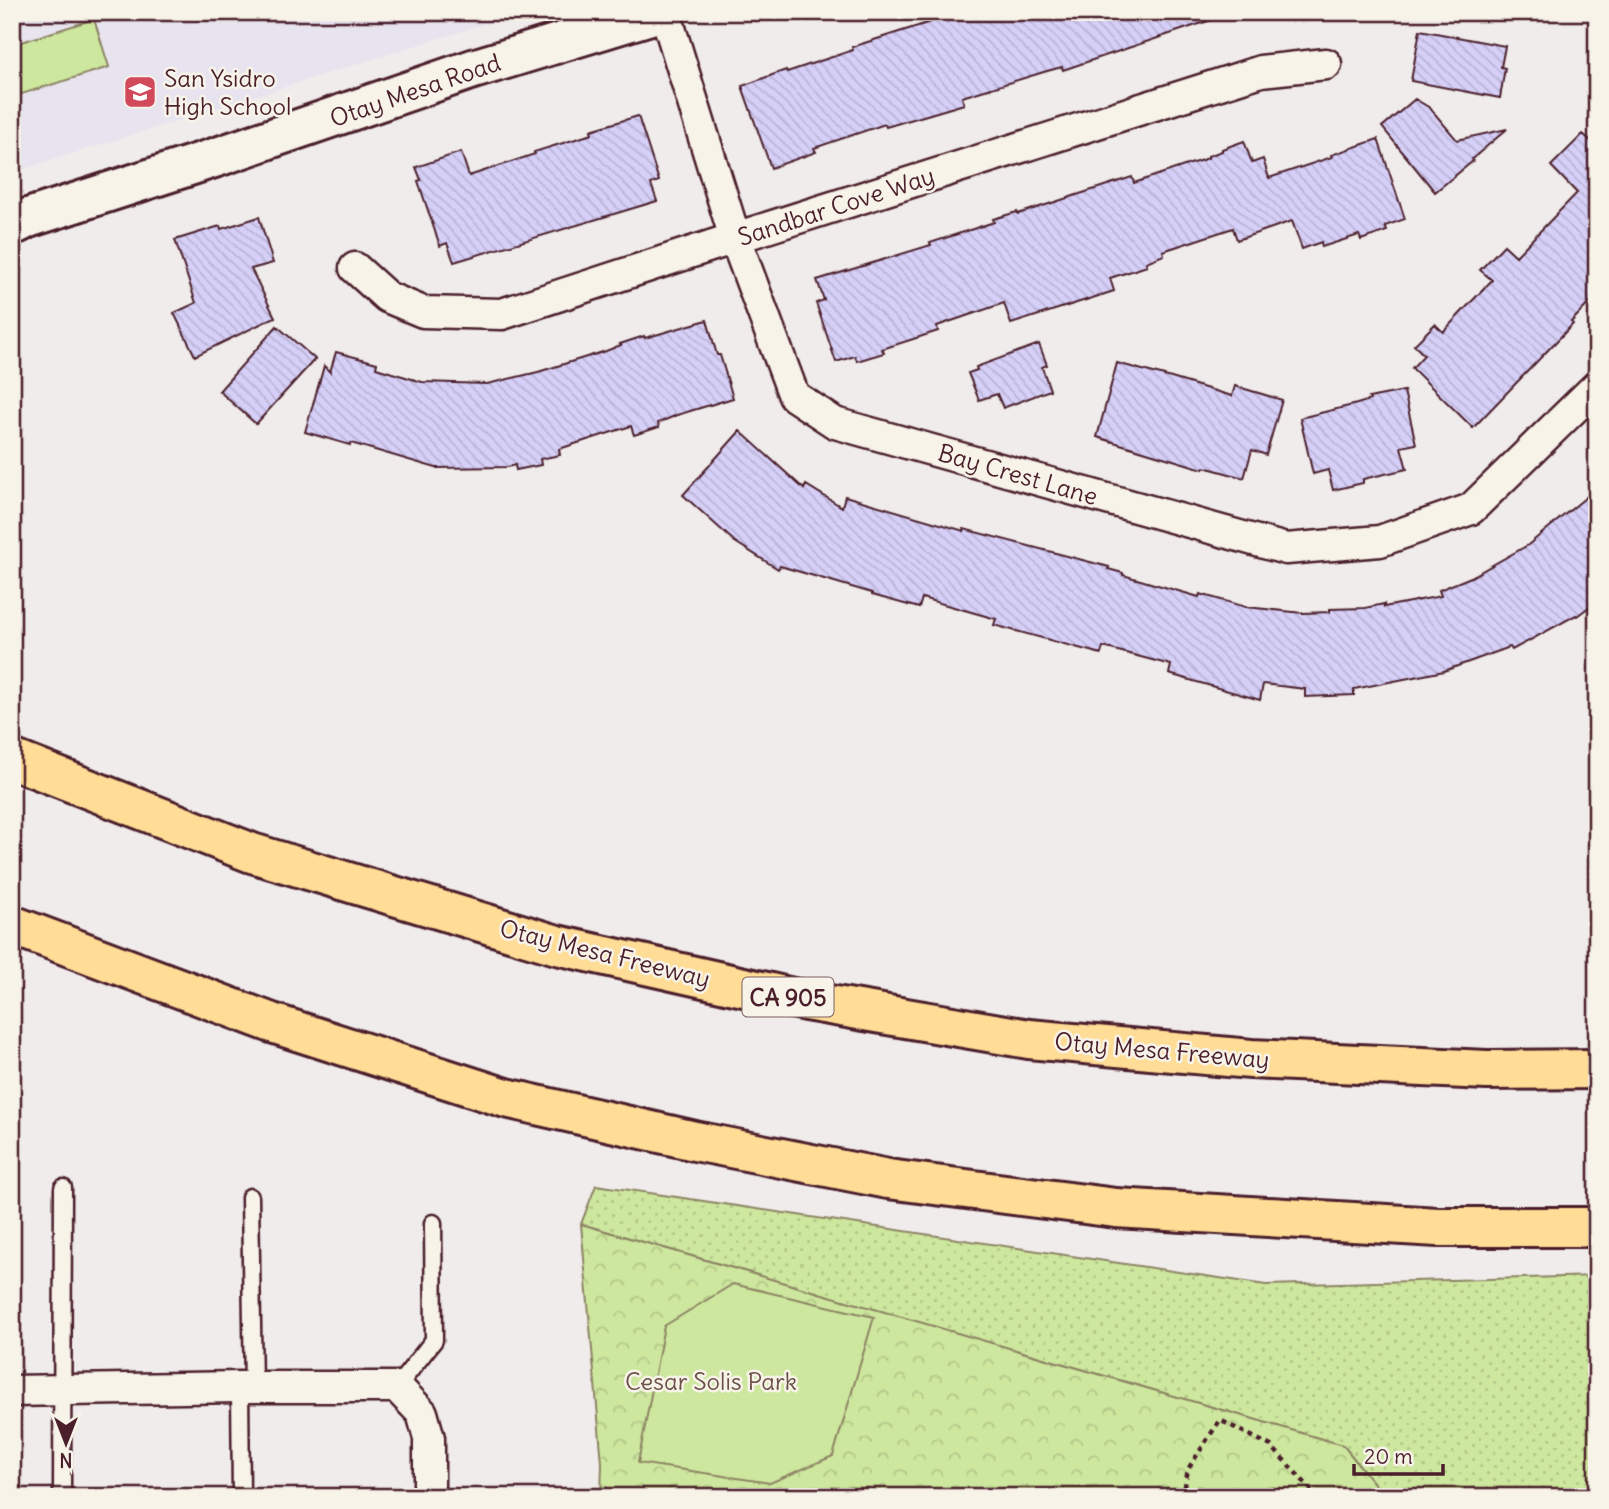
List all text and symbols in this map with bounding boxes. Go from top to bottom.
street label: Otay Mesa Road [326,47,504,133]
place label: San Ysidro High School [164,63,291,121]
school or university icon: San Ysidro High School [121,73,159,111]
street label: Sandbar Cove Way [734,160,938,252]
street label: Bay Crest Lane [935,437,1101,511]
street label: Otay Mesa Freeway [497,912,713,994]
road number: CA 905 [742,978,834,1016]
street label: Otay Mesa Freeway [1053,1026,1271,1074]
park label: Cesar Solis Park [625,1366,797,1396]
north arrow [32,1408,102,1478]
scale bar [1354,1432,1443,1476]
text: 20 m [1364,1443,1413,1470]
text: N [59,1448,73,1472]

